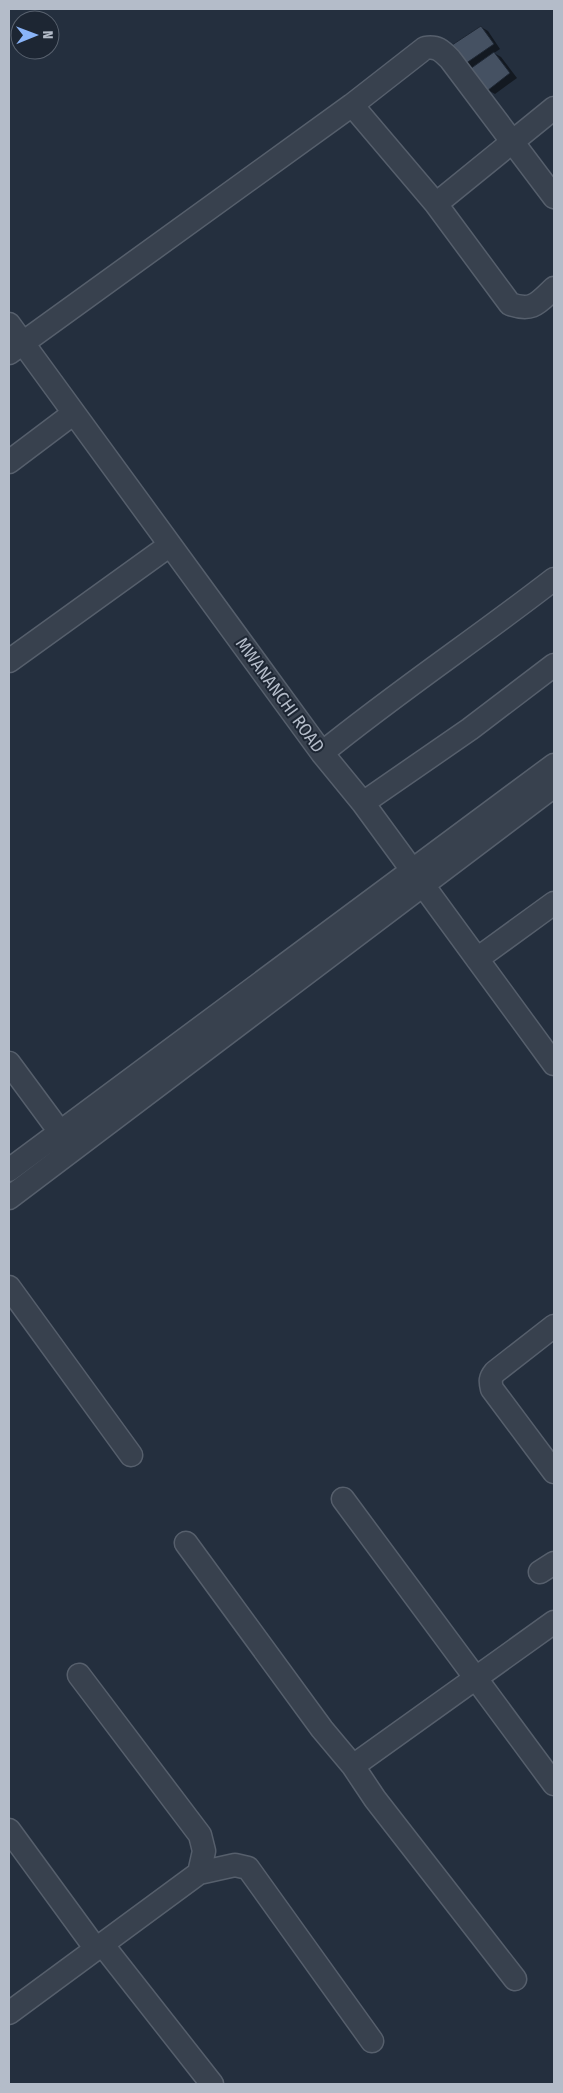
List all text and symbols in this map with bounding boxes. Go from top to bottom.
north arrow [10,10,60,60]
text: N [39,30,56,39]
street label: MWANANCHI ROAD [231,633,329,757]

